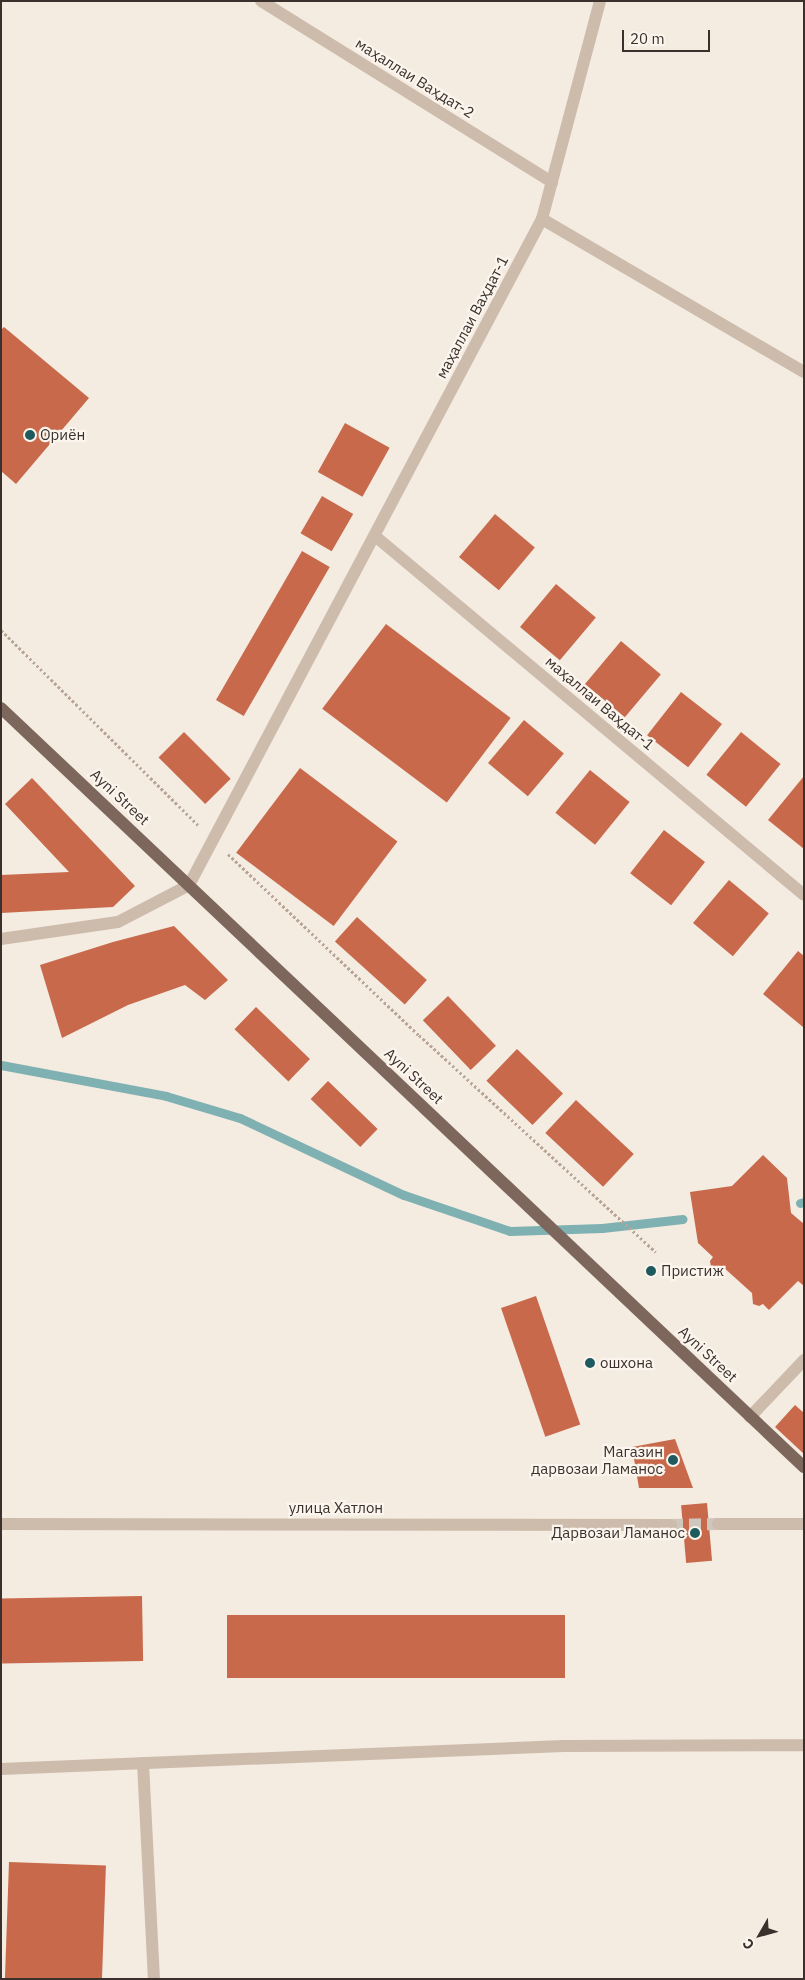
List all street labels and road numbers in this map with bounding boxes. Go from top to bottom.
street label: маҳаллаи Ваҳдат-2 [352,34,478,122]
street label: маҳаллаи Ваҳдат-1 [432,252,512,382]
street label: маҳаллаи Ваҳдат-1 [542,652,658,754]
street label: Ayni Street [87,765,153,829]
street label: Ayni Street [381,1044,447,1108]
street label: Ayni Street [675,1322,741,1386]
street label: улица Хатлон [289,1499,383,1517]

